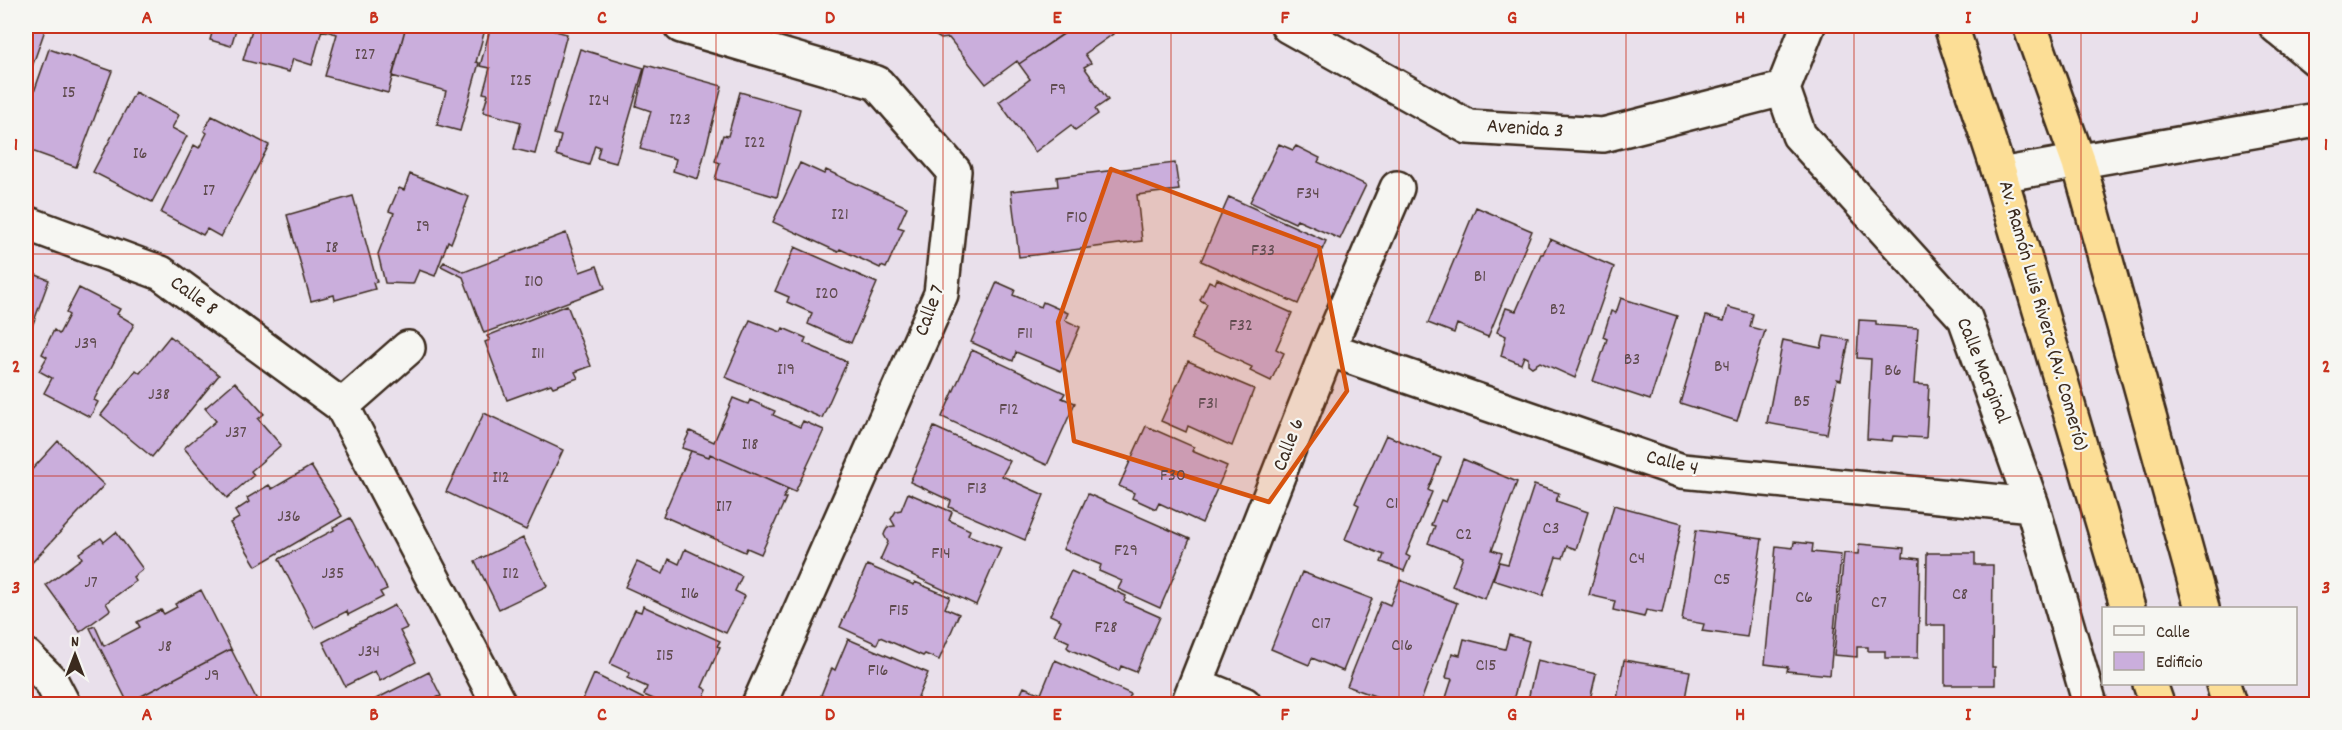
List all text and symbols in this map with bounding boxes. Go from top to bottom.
text: A [142,5,153,33]
text: B [369,5,379,33]
text: C [597,5,607,33]
text: D [825,5,836,33]
text: E [1052,5,1062,33]
text: F [1281,5,1291,33]
text: G [1507,5,1517,33]
text: H [1735,5,1745,33]
text: I [1965,5,1972,33]
text: J [2191,5,2199,33]
house number: I27 [355,43,375,68]
house number: I25 [510,69,532,94]
house number: F9 [1050,78,1066,103]
house number: I5 [62,81,76,106]
house number: I24 [589,89,609,114]
house number: I23 [669,108,691,133]
street label: Avenida 3 [1486,112,1564,148]
house number: I22 [744,131,766,156]
text: 1 [14,132,18,160]
text: 1 [2324,132,2328,160]
house number: I6 [133,142,147,167]
street label: Av. Ramón Luis Rivera (Av. Comerío) [1989,177,2095,455]
house number: I7 [203,179,215,204]
house number: F34 [1296,182,1320,207]
house number: I21 [831,203,849,228]
house number: F10 [1066,206,1088,231]
house number: I9 [416,215,430,240]
house number: I8 [326,236,338,261]
house number: F33 [1251,239,1275,264]
house number: B1 [1474,265,1486,290]
street label: Calle 8 [163,269,223,325]
house number: I10 [524,270,544,295]
street label: Calle 7 [908,281,954,341]
house number: I20 [815,282,839,307]
house number: B2 [1550,298,1566,323]
house number: F32 [1229,314,1253,339]
street label: Calle Marginal [1947,314,2017,428]
house number: F11 [1017,322,1033,347]
house number: J39 [75,332,97,357]
house number: I11 [531,342,545,367]
house number: B3 [1624,348,1640,373]
text: 2 [12,354,20,382]
text: 2 [2322,354,2330,382]
house number: B4 [1714,355,1730,380]
house number: I19 [777,358,795,383]
house number: B6 [1884,359,1902,384]
house number: J38 [148,383,170,408]
house number: B5 [1794,390,1810,415]
house number: F31 [1198,392,1218,417]
house number: F12 [999,398,1019,423]
street label: Calle 6 [1266,414,1314,476]
house number: J37 [225,421,247,446]
house number: I18 [742,433,758,458]
street label: Calle 4 [1643,443,1701,485]
house number: F30 [1160,464,1186,489]
house number: I12 [492,466,510,491]
house number: F13 [967,477,987,502]
house number: C1 [1386,492,1398,517]
house number: I17 [716,495,732,520]
house number: J36 [277,505,301,530]
house number: C3 [1543,517,1559,542]
house number: C2 [1456,523,1472,548]
house number: F29 [1114,539,1138,564]
house number: F14 [931,542,951,567]
house number: C4 [1629,547,1645,572]
house number: J35 [322,562,344,587]
house number: I12 [502,562,520,587]
house number: C5 [1713,568,1731,593]
house number: J7 [84,571,98,596]
text: 3 [12,575,20,603]
text: 3 [2322,575,2330,603]
house number: I16 [681,582,699,607]
house number: C8 [1952,583,1968,608]
house number: C6 [1795,586,1813,611]
house number: C7 [1871,591,1887,616]
house number: F15 [889,599,909,624]
legend [2102,607,2297,685]
house number: C17 [1311,612,1331,637]
house number: F28 [1094,616,1118,641]
text: Calle [2156,621,2190,646]
north arrow [45,625,105,685]
text: N [71,631,79,654]
house number: C16 [1391,634,1413,659]
house number: J8 [158,635,172,660]
house number: J34 [358,640,380,665]
house number: I15 [656,644,674,669]
text: Edificio [2156,651,2203,676]
house number: C15 [1475,654,1497,679]
house number: F16 [868,659,888,684]
house number: J9 [205,664,219,689]
text: A [142,702,153,730]
text: B [369,702,379,730]
text: C [597,702,607,730]
text: D [825,702,836,730]
text: E [1052,702,1062,730]
text: F [1281,702,1291,730]
text: G [1507,702,1517,730]
text: H [1735,702,1745,730]
text: I [1965,702,1972,730]
text: J [2191,702,2199,730]

